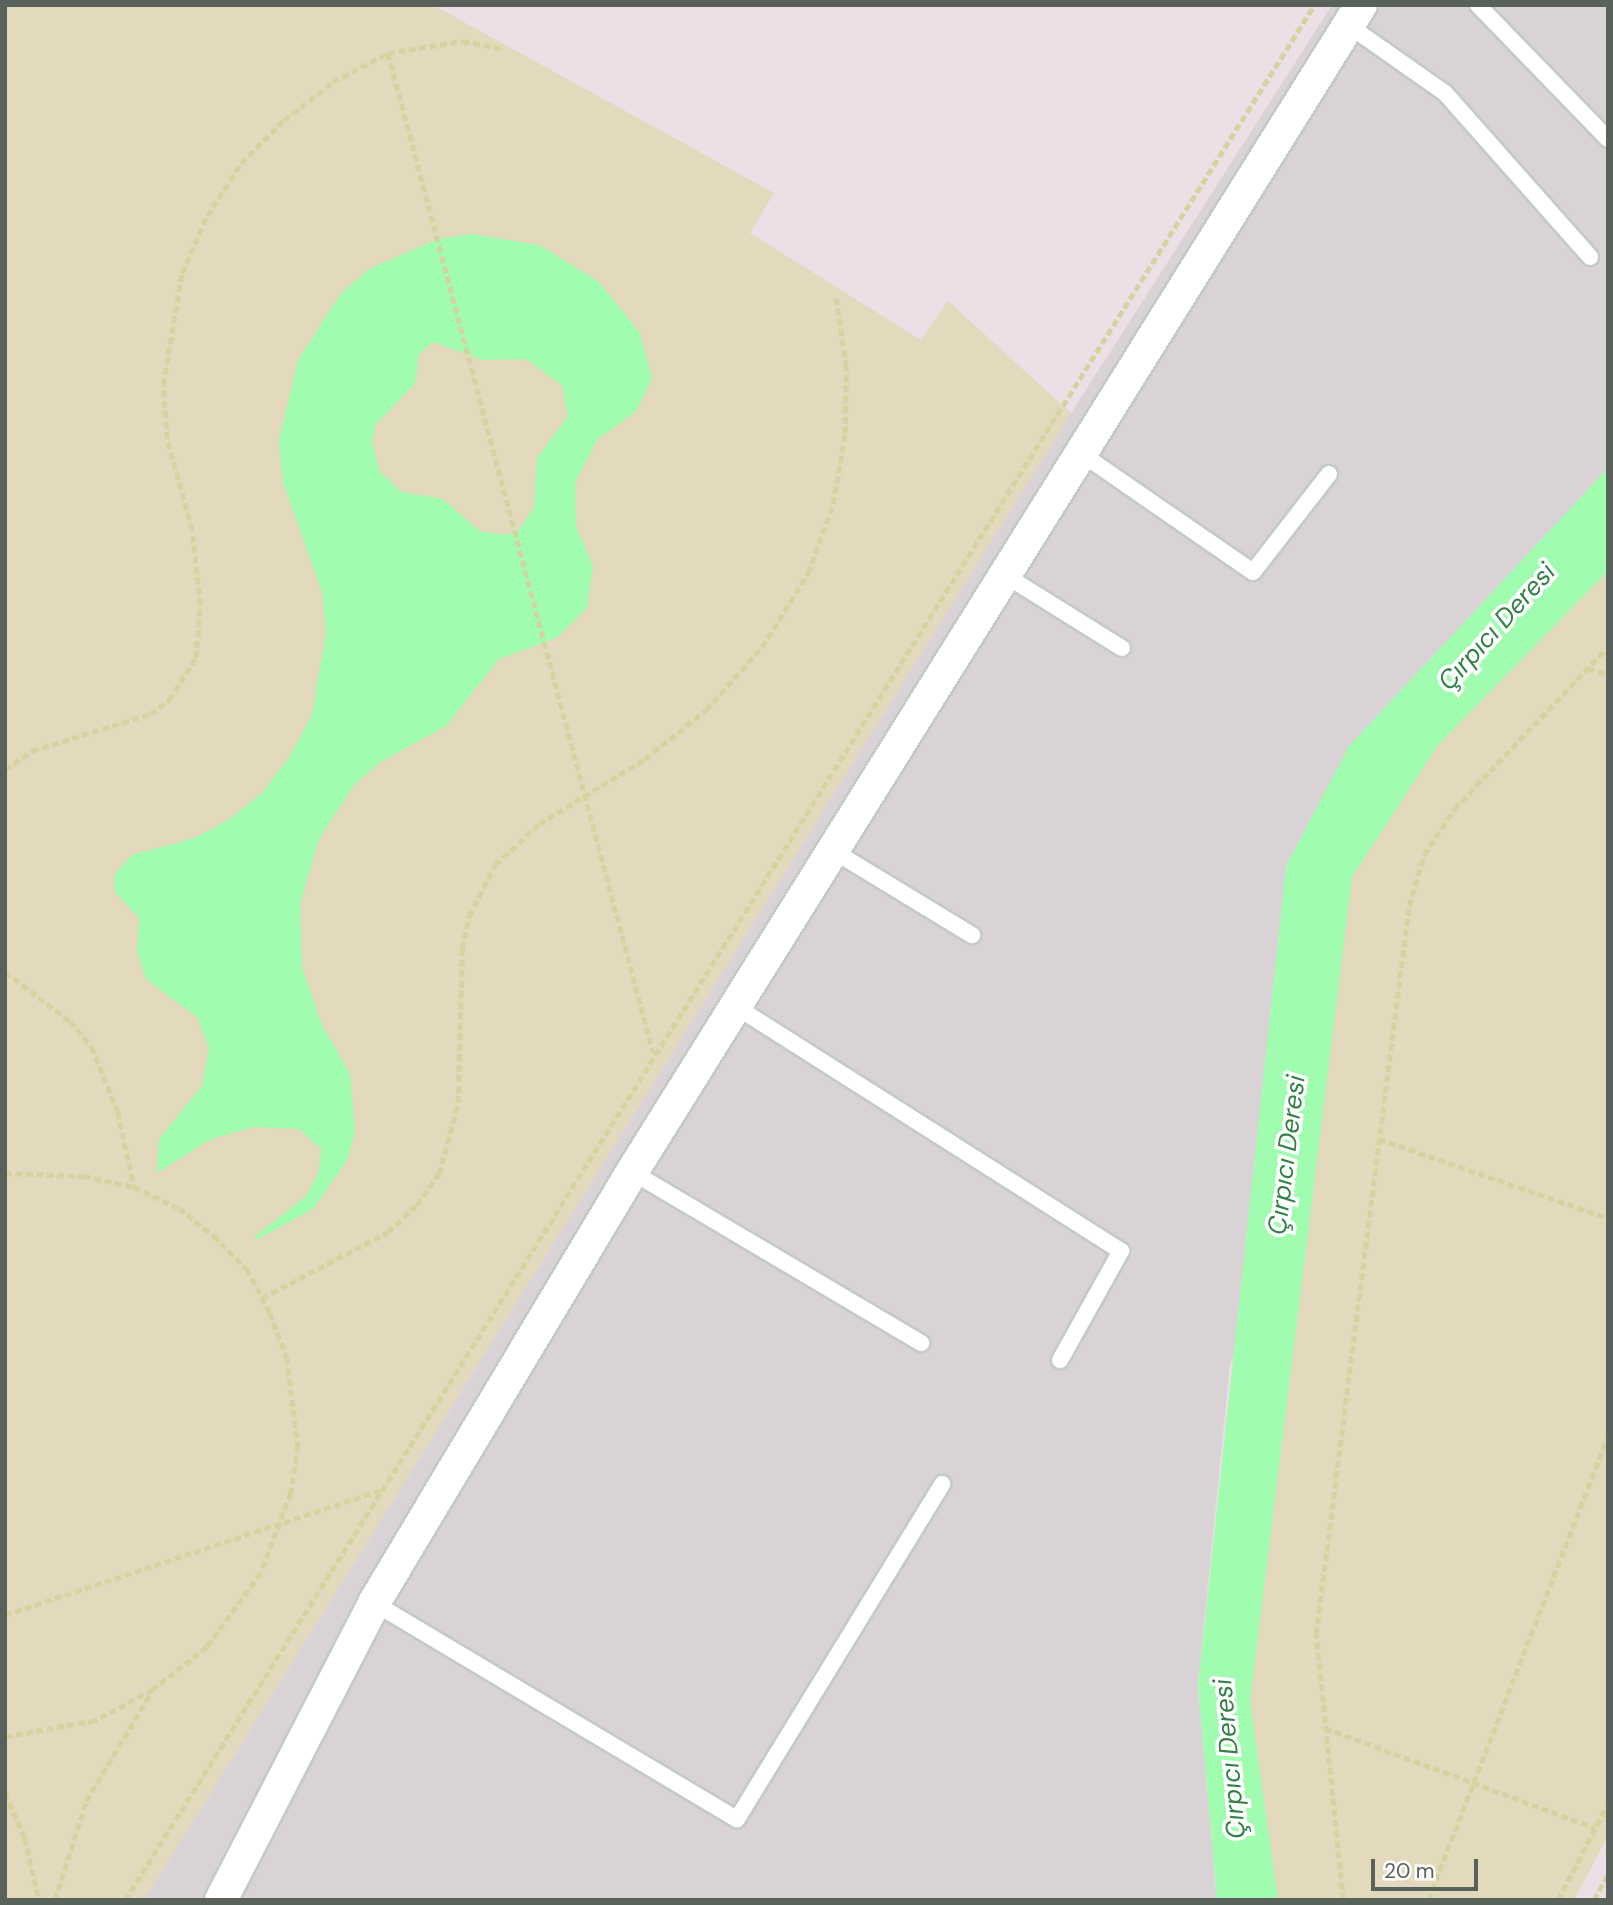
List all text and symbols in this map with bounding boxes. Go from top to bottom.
water label: Çırpıcı Deresi [1432,557,1562,697]
water label: Çırpıcı Deresi [1262,1073,1312,1237]
water label: Çırpıcı Deresi [1207,1678,1253,1840]
scale bar [1375,1846,1482,1890]
text: 20 m [1384,1857,1435,1885]

